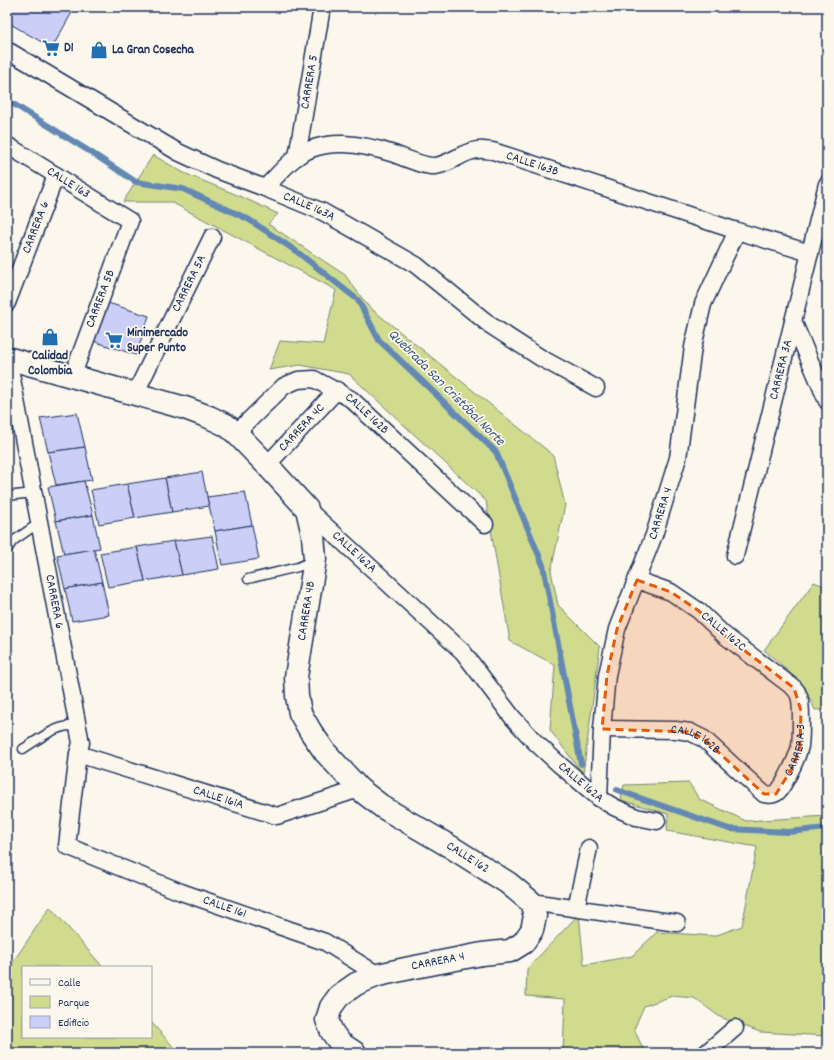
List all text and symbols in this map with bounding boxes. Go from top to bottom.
supermarket icon: D1 [41,38,61,58]
place label: D1 [64,39,74,58]
shop icon: La Gran Cosecha [89,40,109,60]
place label: La Gran Cosecha [112,41,194,60]
street label: CARRERA 5 [296,54,323,111]
street label: CALLE 163B [504,146,561,181]
street label: CALLE 163 [43,162,94,204]
street label: CALLE 163A [280,187,339,226]
street label: CARRERA 6 [17,198,55,256]
street label: CARRERA 5A [167,252,211,315]
street label: CARRERA 5B [81,267,121,331]
place label: Minimercado Super Punto [127,324,188,358]
water label: Quebrada San Cristóbal Norte [383,325,509,451]
shop icon: Calidad Colombia [40,327,60,347]
supermarket icon: Minimercado Super Punto [104,330,124,350]
street label: CARRERA 3A [764,337,798,402]
place label: Calidad Colombia [28,347,73,381]
street label: CALLE 162B [342,388,393,439]
street label: CARRERA 4C [274,399,330,456]
street label: CARRERA 4 [644,485,678,543]
street label: CALLE 162A [327,527,381,578]
street label: CARRERA 6 [40,573,69,630]
street label: CARRERA 4B [293,580,321,642]
street label: CALLE 162C [696,607,750,657]
street label: CALLE 162B [671,720,725,759]
street label: CARRERA 3 [779,724,810,780]
street label: CALLE 162A [553,757,608,808]
street label: CALLE 161A [191,781,246,815]
street label: CALLE 162 [443,837,493,878]
street label: CALLE 161 [200,891,249,924]
street label: CARRERA 4 [410,948,466,976]
legend [22,966,152,1038]
text: Calle [58,975,81,992]
text: Parque [58,995,89,1012]
text: Edificio [58,1015,89,1032]

